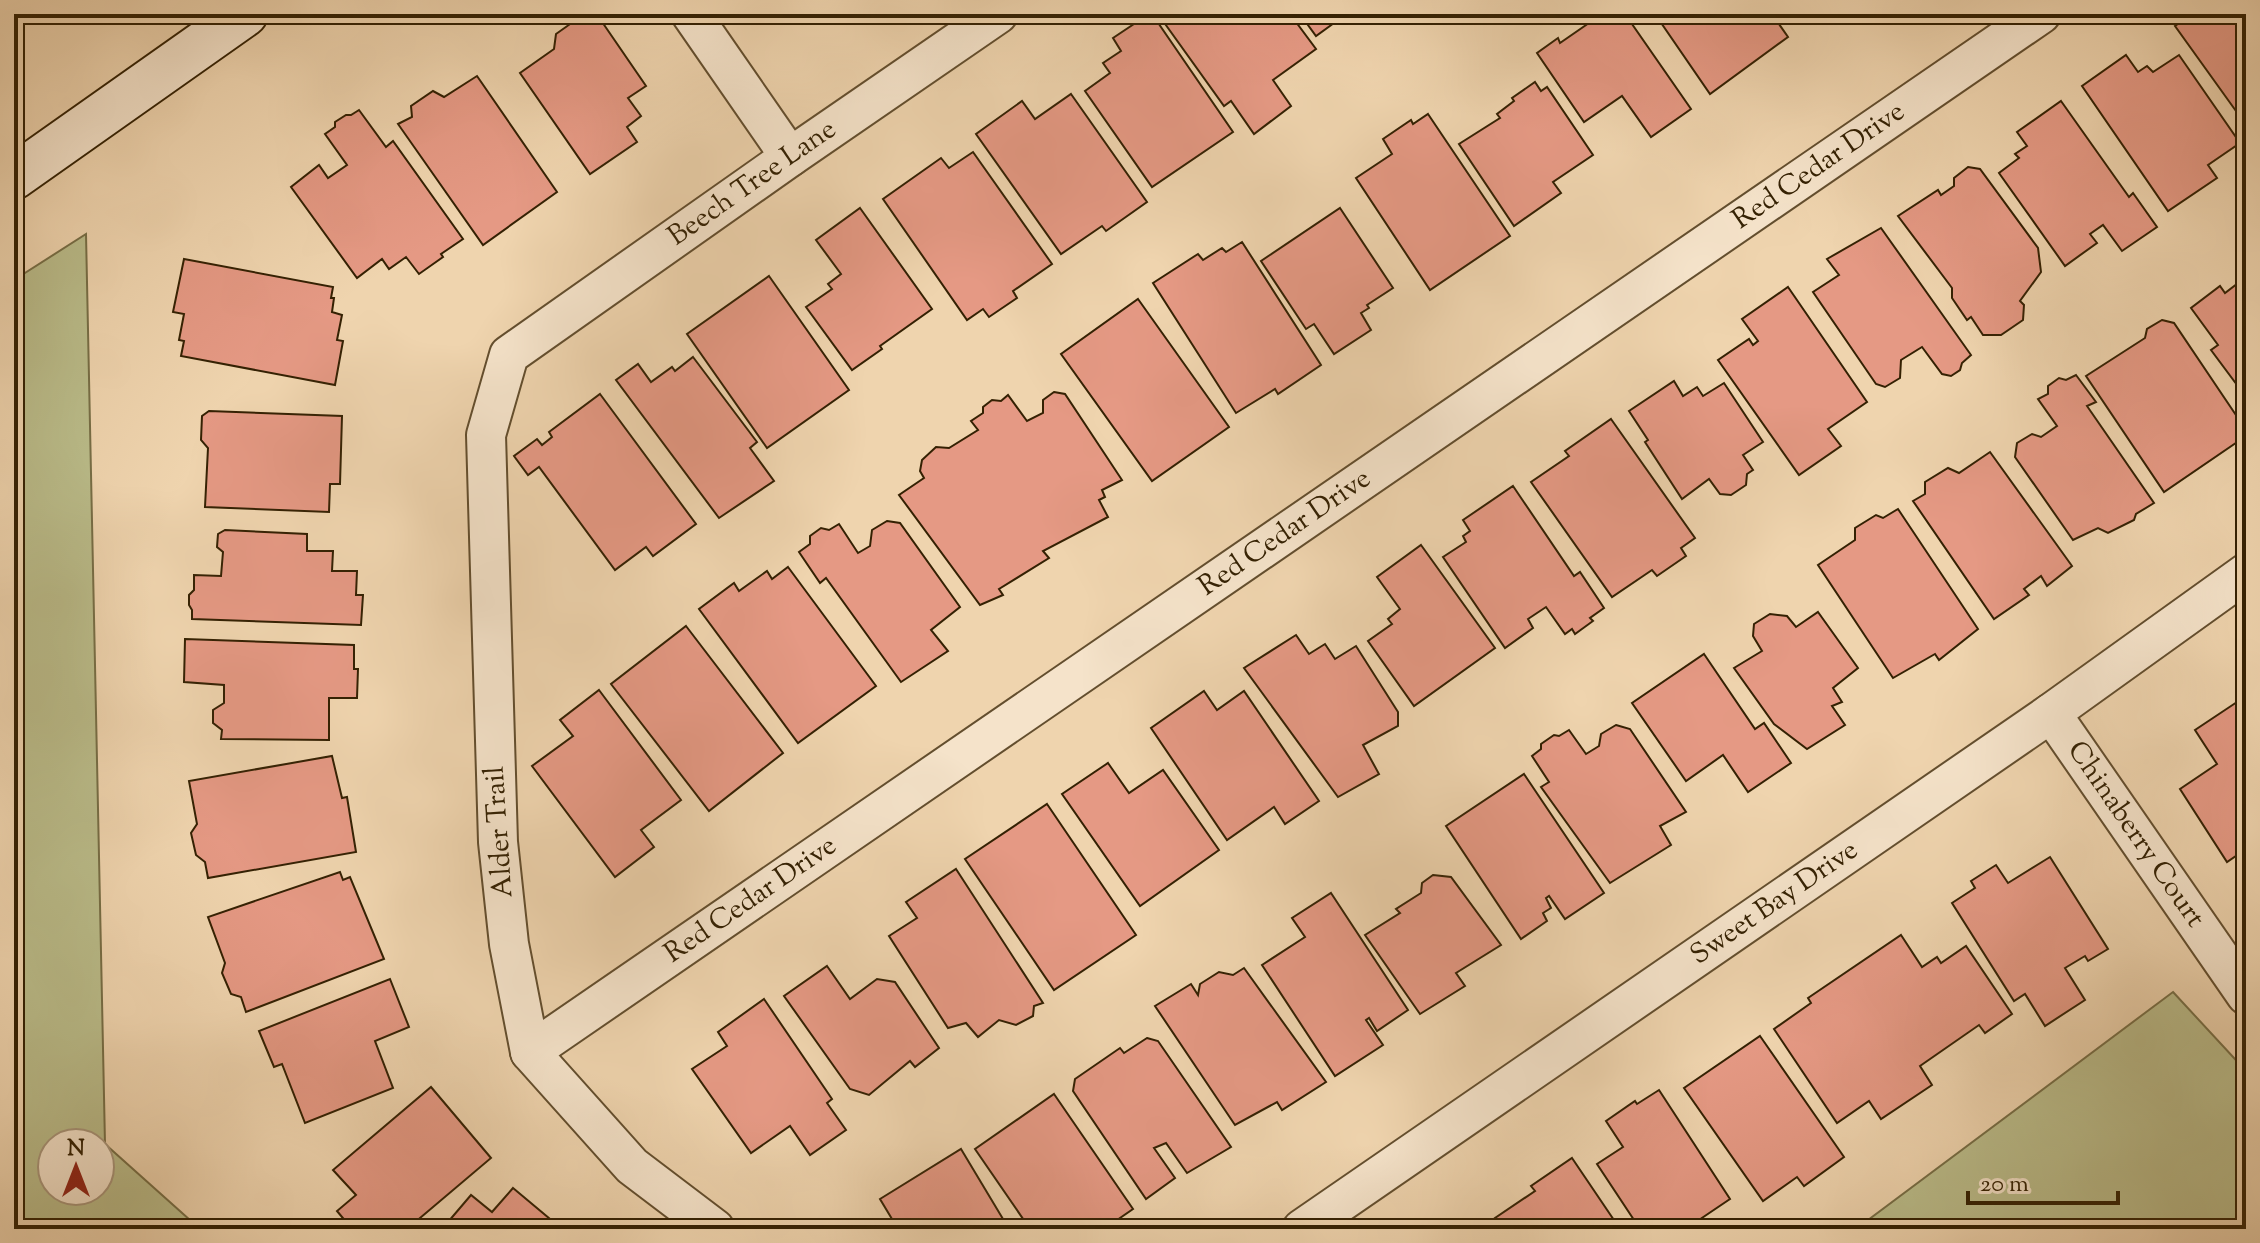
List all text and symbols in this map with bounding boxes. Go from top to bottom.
street label: Red Cedar Drive [1725,93,1913,240]
street label: Beech Tree Lane [660,111,845,257]
street label: Red Cedar Drive [1191,460,1379,607]
street label: Chinaberry Court [2056,733,2214,936]
street label: Alder Trail [475,765,525,899]
street label: Red Cedar Drive [657,827,845,974]
street label: Sweet Bay Drive [1683,831,1867,975]
north arrow [36,1127,116,1207]
text: N [67,1134,85,1166]
scale bar [1968,1155,2118,1205]
text: 20 m [1980,1168,2029,1202]

